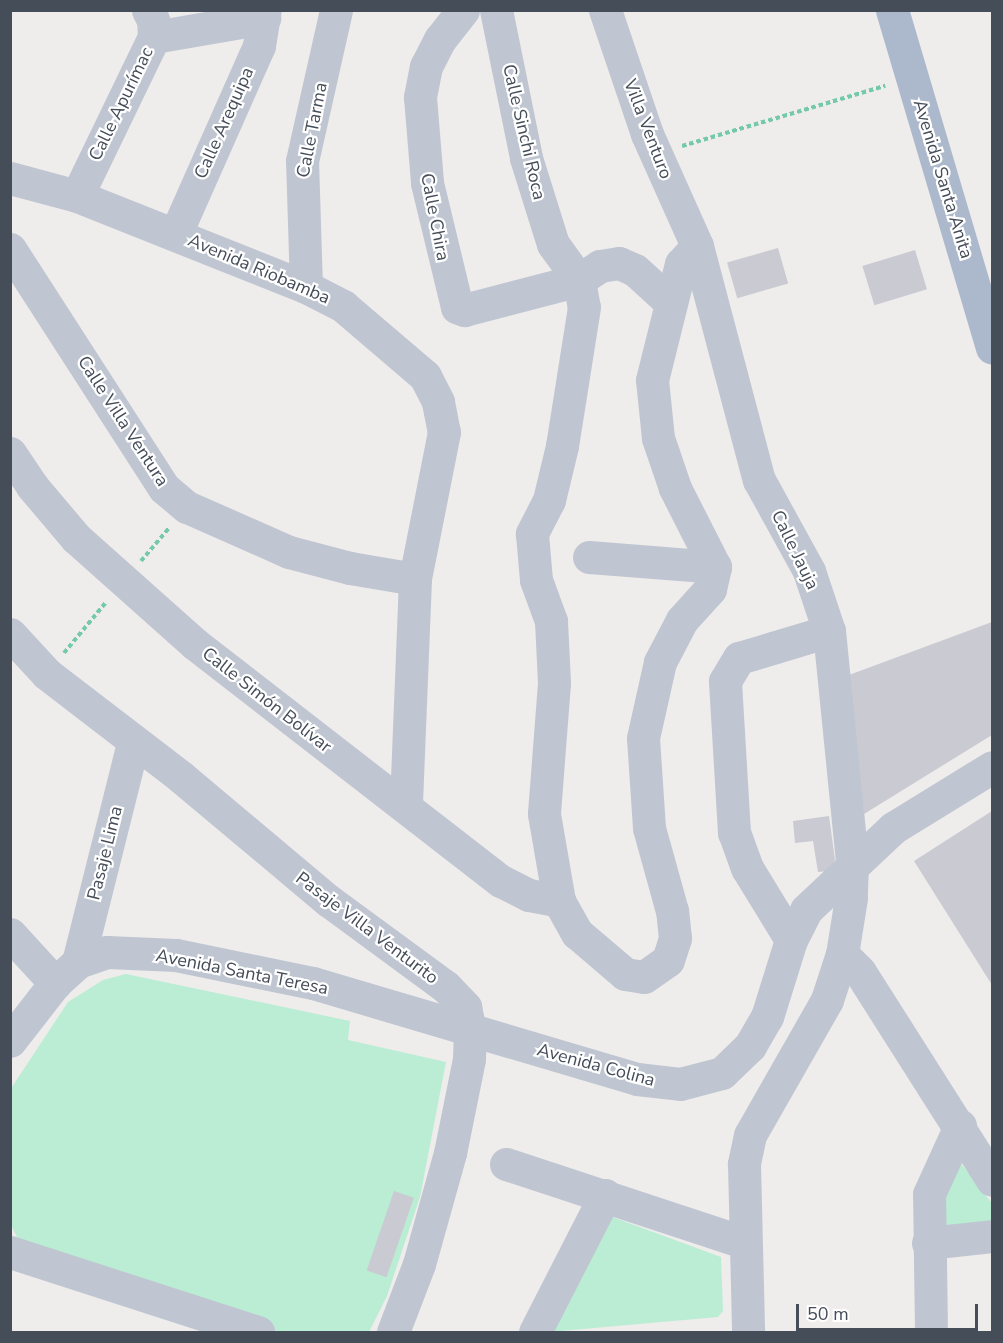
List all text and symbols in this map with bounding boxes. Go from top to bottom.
street label: Calle Apurímac [84,44,158,164]
street label: Calle Sinchi Roca [498,62,550,202]
street label: Calle Arequipa [190,64,258,182]
street label: Villa Venturo [619,76,677,182]
street label: Calle Tarma [292,81,332,179]
street label: Avenida Santa Anita [909,97,977,261]
street label: Calle Chira [416,171,454,263]
street label: Avenida Riobamba [185,229,333,309]
street label: Calle Villa Ventura [73,352,173,490]
street label: Calle Jauja [767,507,823,593]
street label: Calle Simón Bolívar [198,643,336,757]
street label: Pasaje Lima [83,804,127,902]
street label: Pasaje Villa Venturito [291,867,443,989]
street label: Avenida Santa Teresa [154,945,330,999]
street label: Avenida Colina [535,1039,657,1091]
scale bar [799,1292,980,1330]
text: 50 m [807,1302,849,1326]

